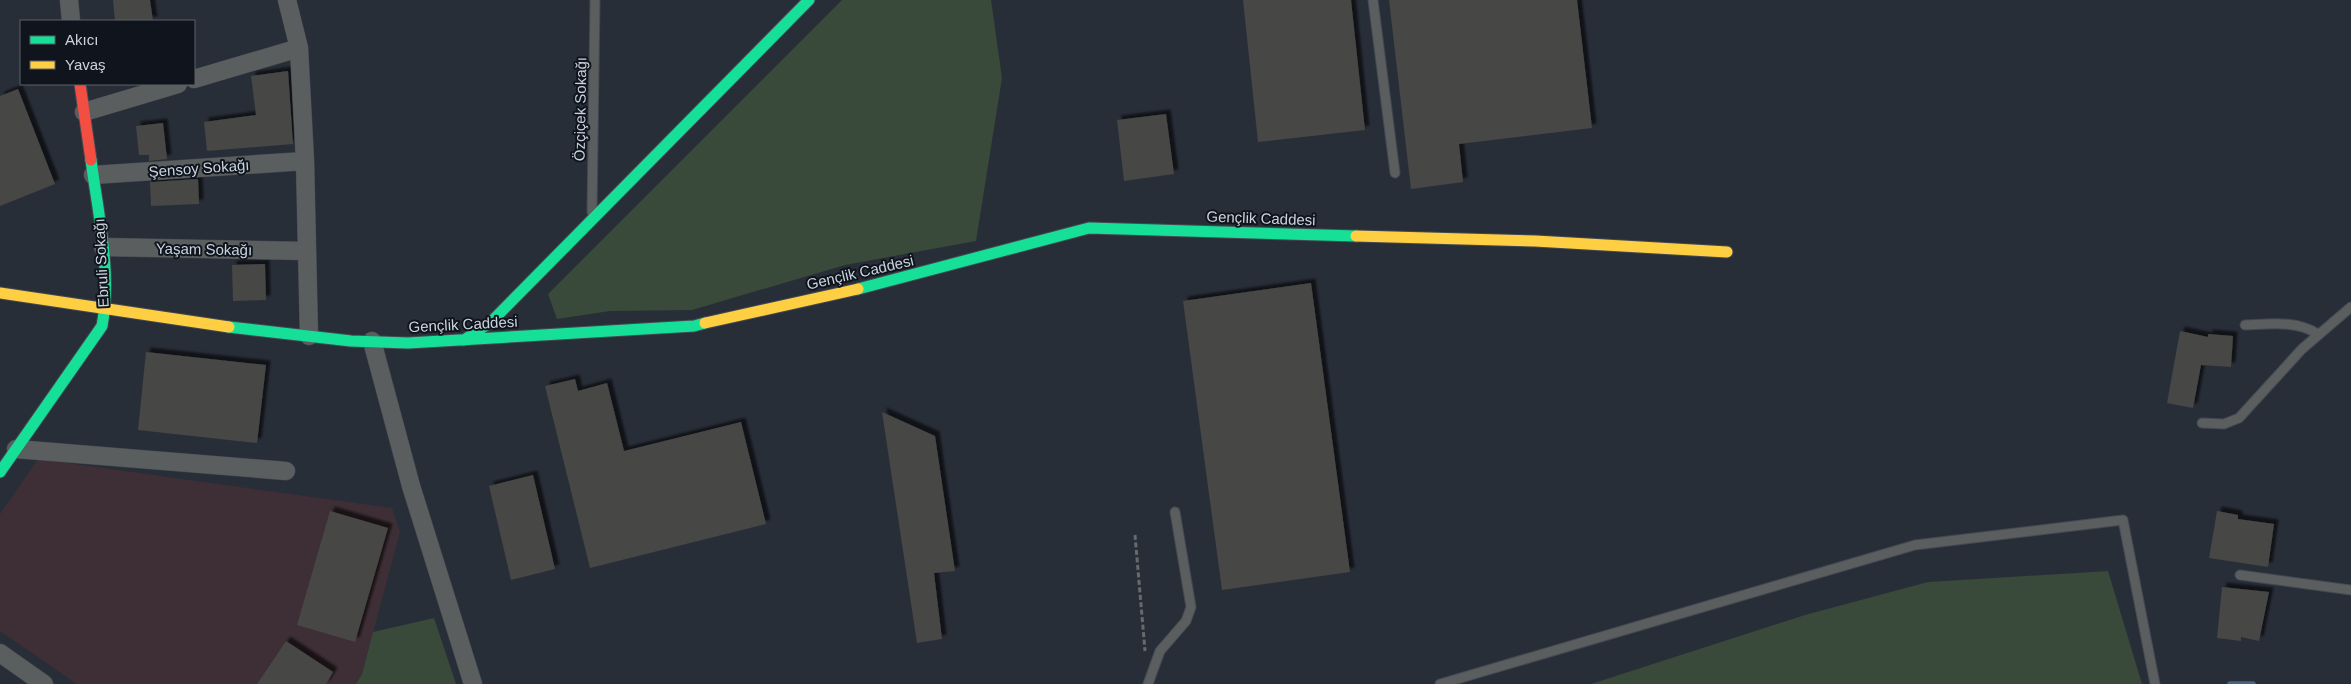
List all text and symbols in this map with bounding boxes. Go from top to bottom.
legend [20,20,195,85]
text: Akıcı [65,31,98,48]
text: Yavaş [65,56,106,73]
street label: Özçiçek Sokağı [571,57,589,161]
street label: Şensoy Sokağı [148,156,250,180]
street label: Gençlik Caddesi [1206,208,1316,228]
street label: Ebruli Sokağı [90,218,112,308]
street label: Yaşam Sokağı [156,240,252,258]
street label: Gençlik Caddesi [805,251,915,293]
street label: Gençlik Caddesi [408,313,518,335]

